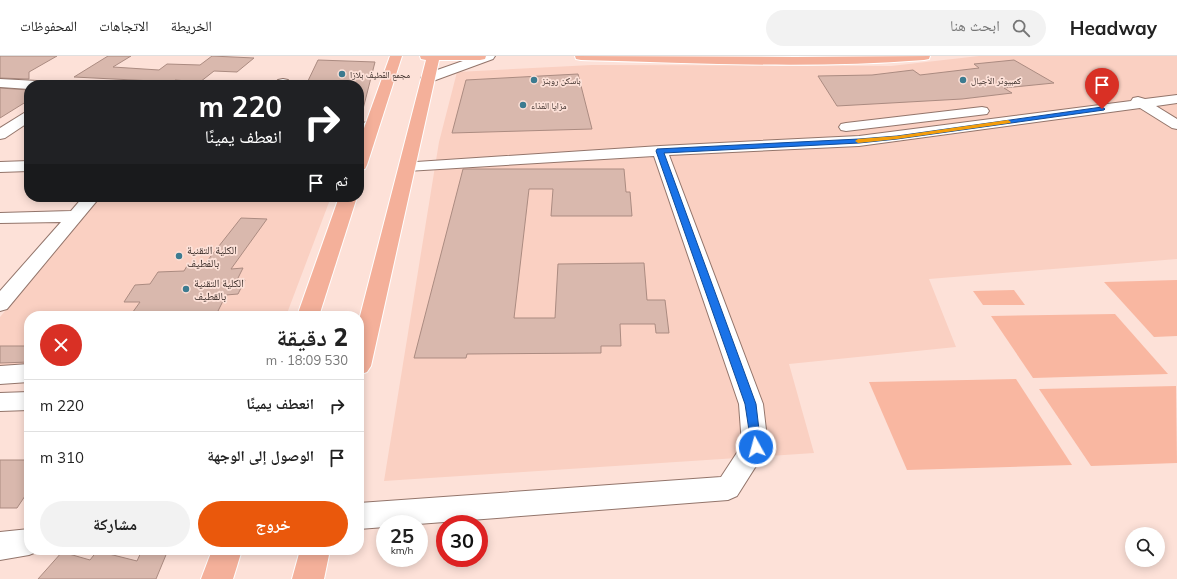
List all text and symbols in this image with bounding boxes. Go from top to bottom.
search box [766,10,1046,46]
text: ابحث هنا [950,16,1000,35]
text: Headway [1070,16,1157,40]
text: المحفوظات [20,17,77,35]
text: الاتجاهات [99,17,149,35]
text: الخريطة [171,17,212,35]
icon: search [1010,17,1032,39]
pin [1085,68,1119,109]
marker: مجمع القطيف بلازا [337,69,347,79]
place label: مجمع القطيف بلازا [350,69,410,81]
icon: arrive [1091,74,1113,96]
marker: باسكن روبنز [529,75,539,85]
place label: باسكن روبنز [541,75,581,86]
marker: كمبيوتر الأجيال [958,75,968,85]
place label: كمبيوتر الأجيال [971,75,1021,86]
text: 220 m [199,89,282,124]
icon: right [296,96,348,148]
marker: مزايا الغذاء [518,100,528,110]
place label: مزايا الغذاء [531,100,567,111]
text: انعطف يمينًا [205,125,282,148]
text: ثم [335,171,348,190]
icon: arrive [305,172,327,194]
place label: الكلية التقنية بالفطيف [187,243,237,270]
marker: الكلية التقنية بالفطيف [174,251,184,261]
place label: الكلية التقنية بالقطيف [194,276,244,303]
marker: الكلية التقنية بالقطيف [181,284,191,294]
text: 2 دقيقة [276,322,348,352]
button: close [40,324,82,366]
text: 530 m · 18:09 [266,352,348,368]
text: انعطف يمينًا [246,394,314,413]
icon: right [326,395,348,417]
text: 220 m [40,396,84,415]
position arrow [735,426,777,468]
text: الوصول إلى الوجهة [207,446,314,465]
icon: arrive [326,447,348,469]
text: 310 m [40,448,84,467]
button: مشاركة [40,501,190,547]
button: خروج [198,501,348,547]
speed limit sign: 30 [436,515,488,567]
text: 25 [390,523,414,548]
map controls [1125,527,1165,567]
button: search [1125,527,1165,567]
text: km/h [391,544,413,557]

